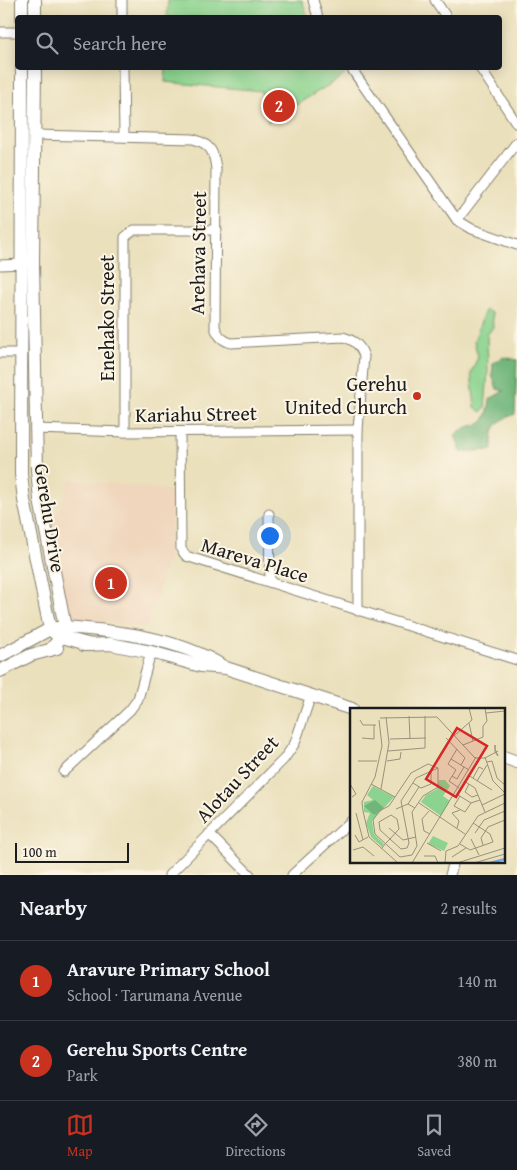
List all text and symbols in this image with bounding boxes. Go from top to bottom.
search box [15,15,502,70]
icon: search [33,29,61,57]
text: Search here [73,29,167,57]
pin: 2 [263,87,295,125]
street label: Arehava Street [182,191,213,315]
street label: Enehako Street [92,255,121,381]
place label: Gerehu United Church [285,369,407,421]
marker: Gerehu United Church [411,390,423,402]
street label: Kariahu Street [135,398,257,429]
street label: Gerehu Drive [28,461,73,574]
your location [257,523,283,549]
street label: Mareva Place [198,529,312,590]
pin: 1 [95,564,127,602]
inset map [350,708,504,862]
street label: Alotau Street [188,728,285,829]
scale bar [15,840,129,863]
text: 100 m [22,842,57,862]
text: Nearby [20,892,87,923]
text: 2 results [440,896,497,920]
text: Aravure Primary School [67,955,270,983]
text: 1 [32,969,40,993]
text: 140 m [457,969,497,993]
text: School · Tarumana Avenue [67,983,242,1007]
text: Gerehu Sports Centre [67,1035,247,1063]
text: 2 [32,1049,40,1073]
text: 380 m [457,1049,497,1073]
text: Park [67,1063,98,1087]
tab: Map [66,1111,94,1161]
tab: Directions [225,1111,286,1161]
tab: Saved [417,1111,451,1161]

